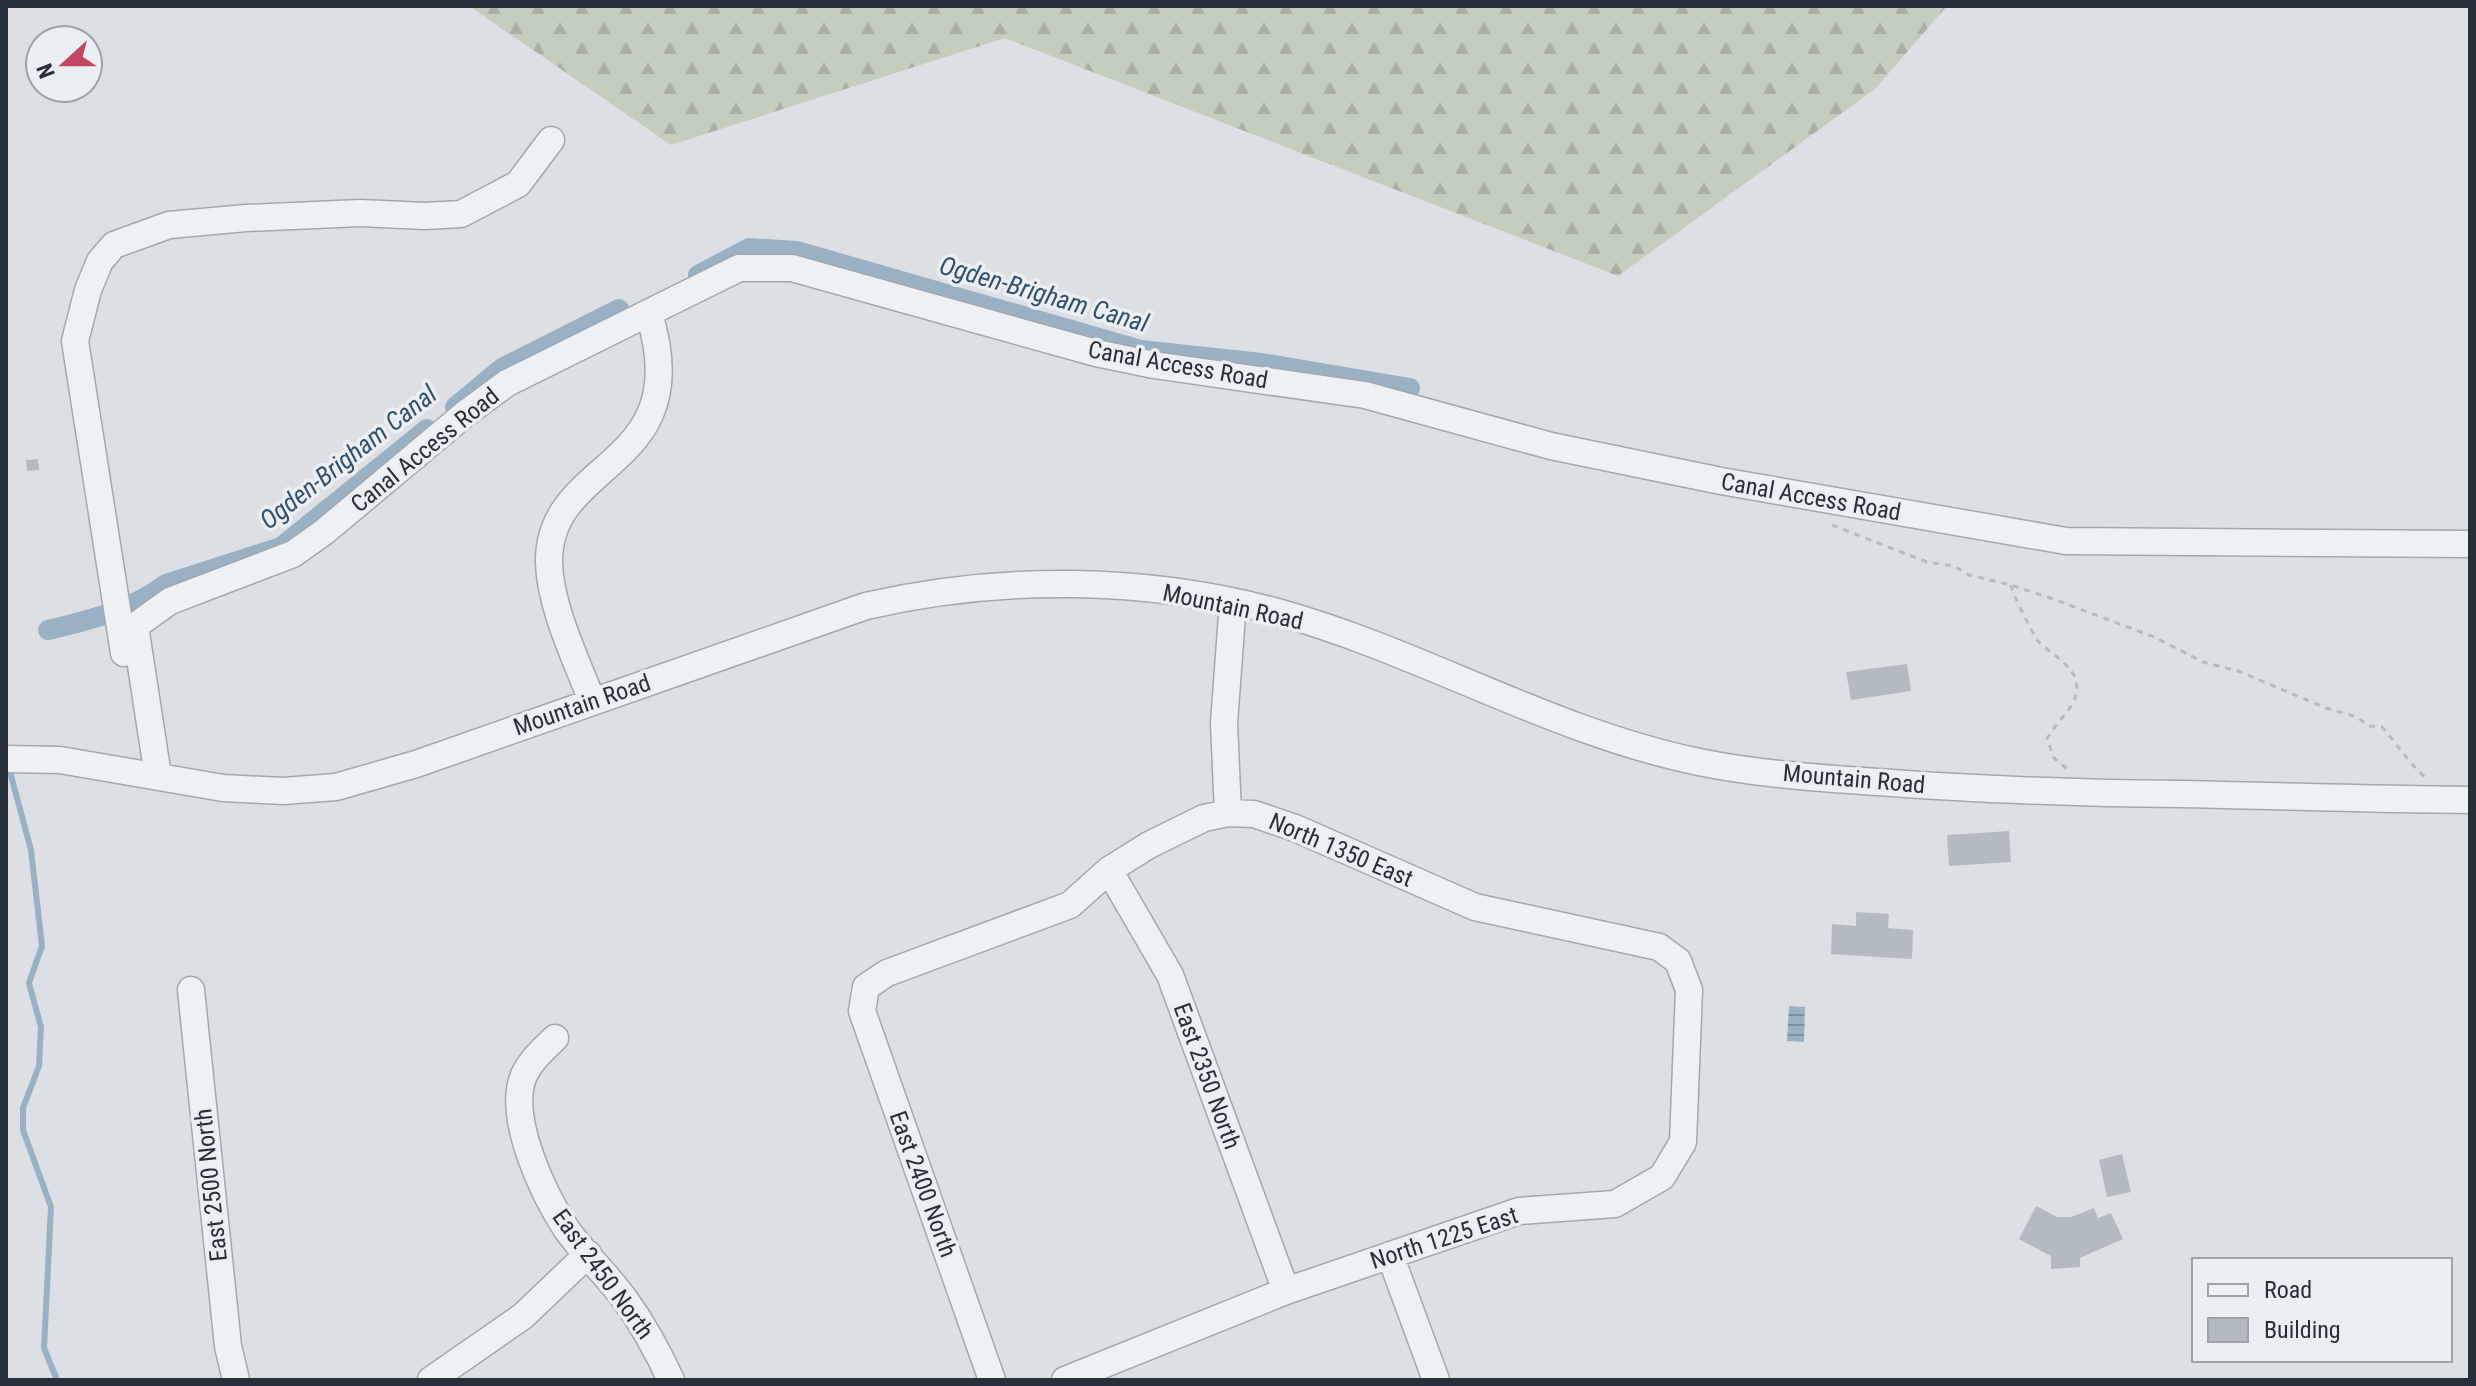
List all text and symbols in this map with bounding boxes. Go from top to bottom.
north arrow [24,24,104,104]
text: N [32,60,60,82]
water label: Ogden-Brigham Canal [936,250,1153,338]
street label: Canal Access Road [1086,335,1270,395]
water label: Ogden-Brigham Canal [254,378,443,535]
street label: Canal Access Road [345,382,505,518]
street label: Canal Access Road [1719,467,1903,527]
street label: Mountain Road [1160,578,1306,636]
street label: Mountain Road [510,669,654,741]
street label: Mountain Road [1782,759,1926,799]
street label: North 1350 East [1265,807,1417,893]
street label: East 2350 North [1168,999,1246,1153]
street label: East 2500 North [189,1107,233,1263]
street label: East 2400 North [884,1107,962,1261]
street label: North 1225 East [1367,1201,1521,1275]
street label: East 2450 North [547,1204,659,1344]
legend [2192,1258,2452,1362]
text: Road [2264,1276,2312,1304]
text: Building [2264,1316,2341,1344]

